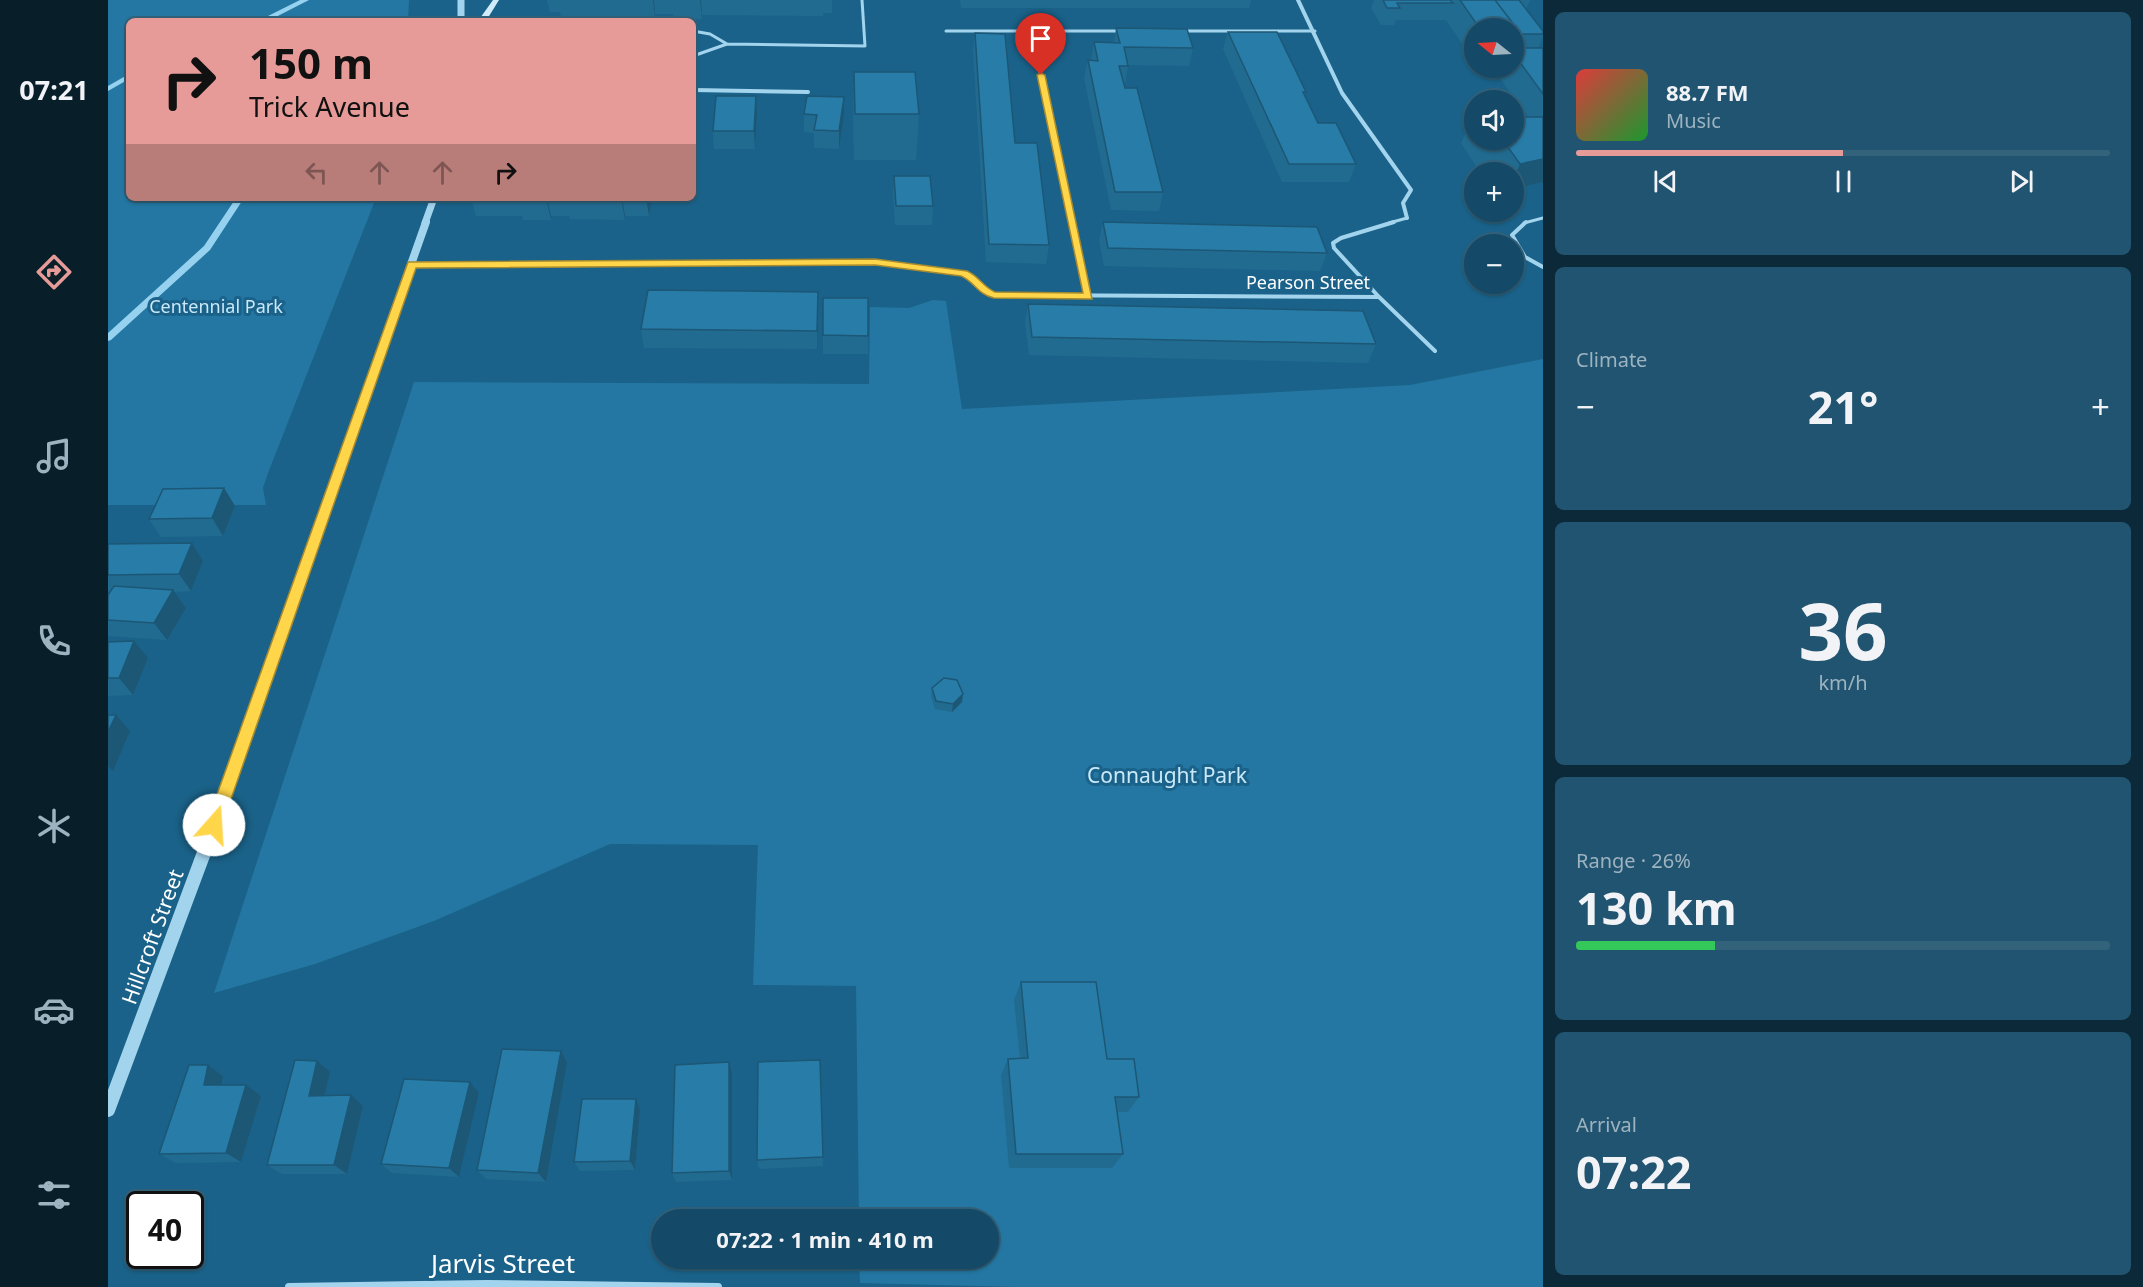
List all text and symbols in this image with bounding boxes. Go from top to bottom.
pin [1015,13,1066,75]
north arrow [1464,18,1524,78]
map controls [1464,18,1524,294]
icon: arrive [1024,22,1057,55]
text: 150 m [249,34,373,91]
icon: right [150,42,228,120]
text: 07:21 [19,71,89,108]
text: 88.7 FM [1666,77,1748,107]
text: Trick Avenue [249,88,410,125]
button: sound [1464,90,1524,150]
text: Music [1666,107,1721,134]
icon: left [300,156,333,189]
icon: ahead [363,156,396,189]
icon: ahead [426,156,459,189]
icon: right [489,156,522,189]
button: + [1464,162,1524,222]
icon: previous [1649,165,1682,198]
icon: pause [1827,165,1860,198]
icon: next [2005,165,2038,198]
button: − [1464,234,1524,294]
icon: directions [33,251,75,293]
street label: Pearson Street [1246,270,1371,294]
park label: Centennial Park [149,294,283,318]
text: Climate [1576,346,1647,373]
text: 21° [1808,376,1878,437]
text: − [1576,384,1595,429]
text: + [2091,384,2110,429]
icon: music [33,435,75,477]
text: 36 [1798,577,1888,683]
icon: phone [33,620,75,662]
text: km/h [1818,669,1868,696]
park label: Connaught Park [1087,761,1248,789]
position arrow [182,793,246,857]
icon: climate [33,805,75,847]
text: Range · 26% [1576,847,1691,874]
street label: Hillcroft Street [115,865,190,1008]
text: 130 km [1576,877,1737,938]
icon: car [33,989,75,1031]
text: Arrival [1576,1111,1637,1138]
text: 07:22 [1576,1141,1692,1202]
icon: filters [33,1174,75,1216]
speed limit sign: 40 [126,1191,204,1269]
text: 07:22 · 1 min · 410 m [716,1224,934,1254]
street label: Jarvis Street [428,1245,575,1281]

